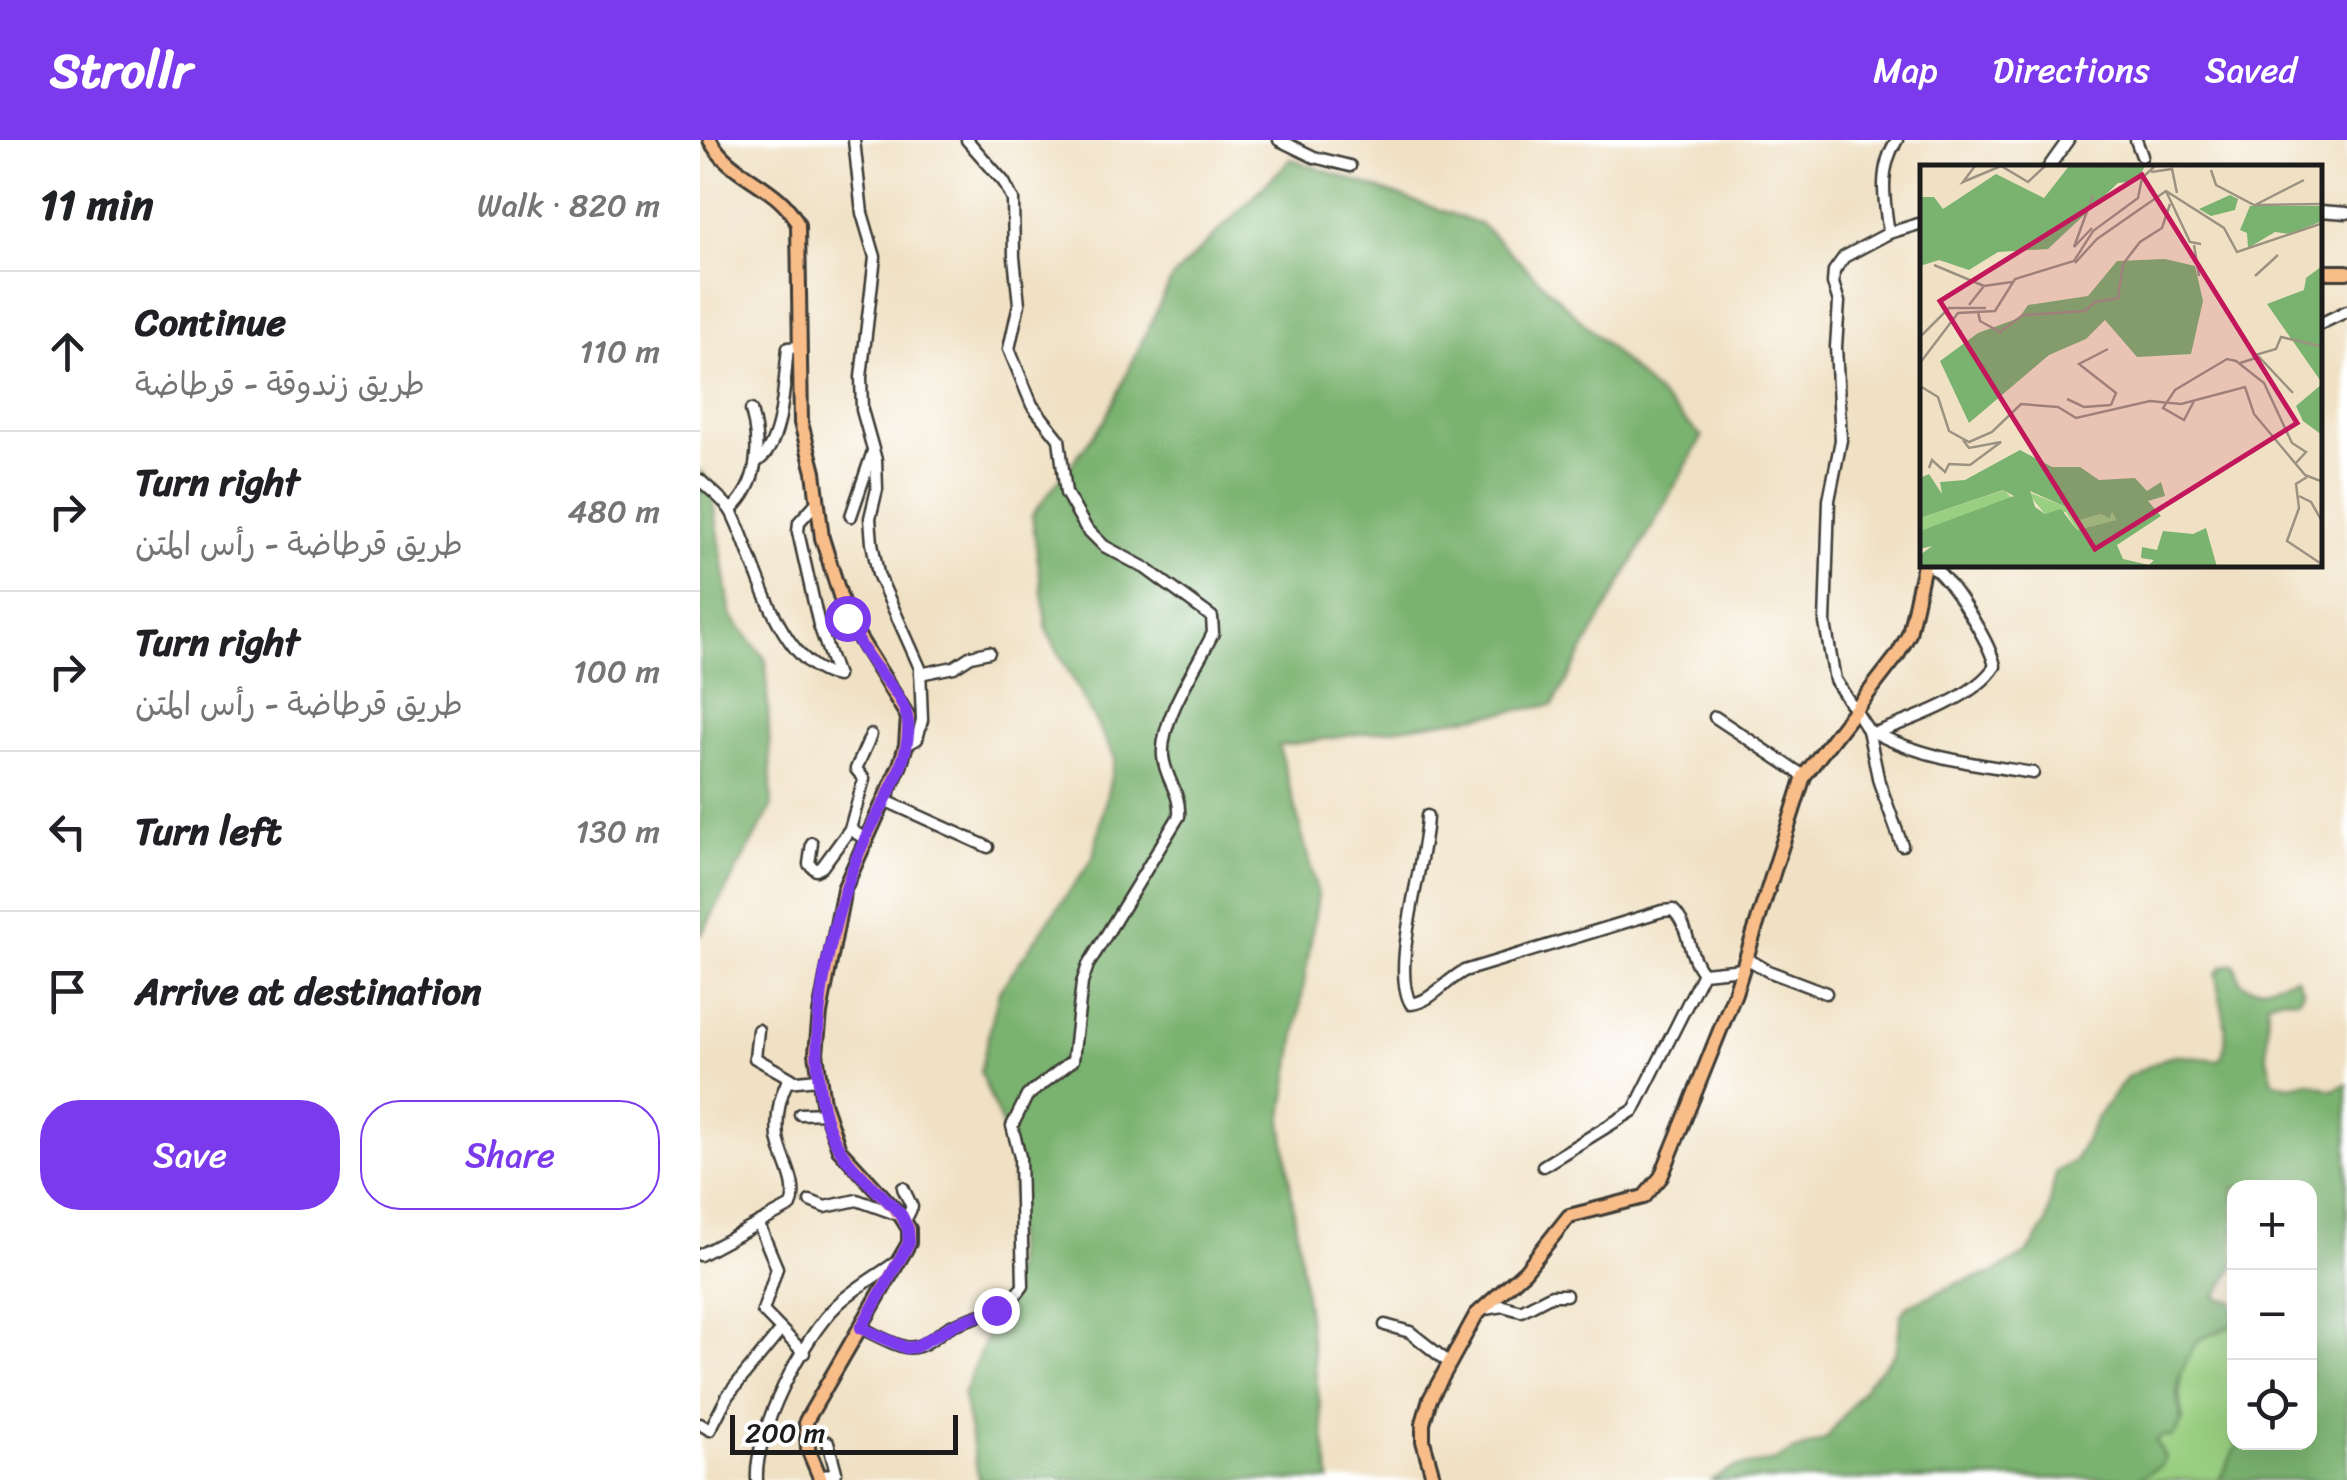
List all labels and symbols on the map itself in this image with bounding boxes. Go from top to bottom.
inset map [1920,165,2322,568]
route start [825,596,871,642]
route end [974,1288,1020,1334]
scale bar [730,1410,958,1454]

